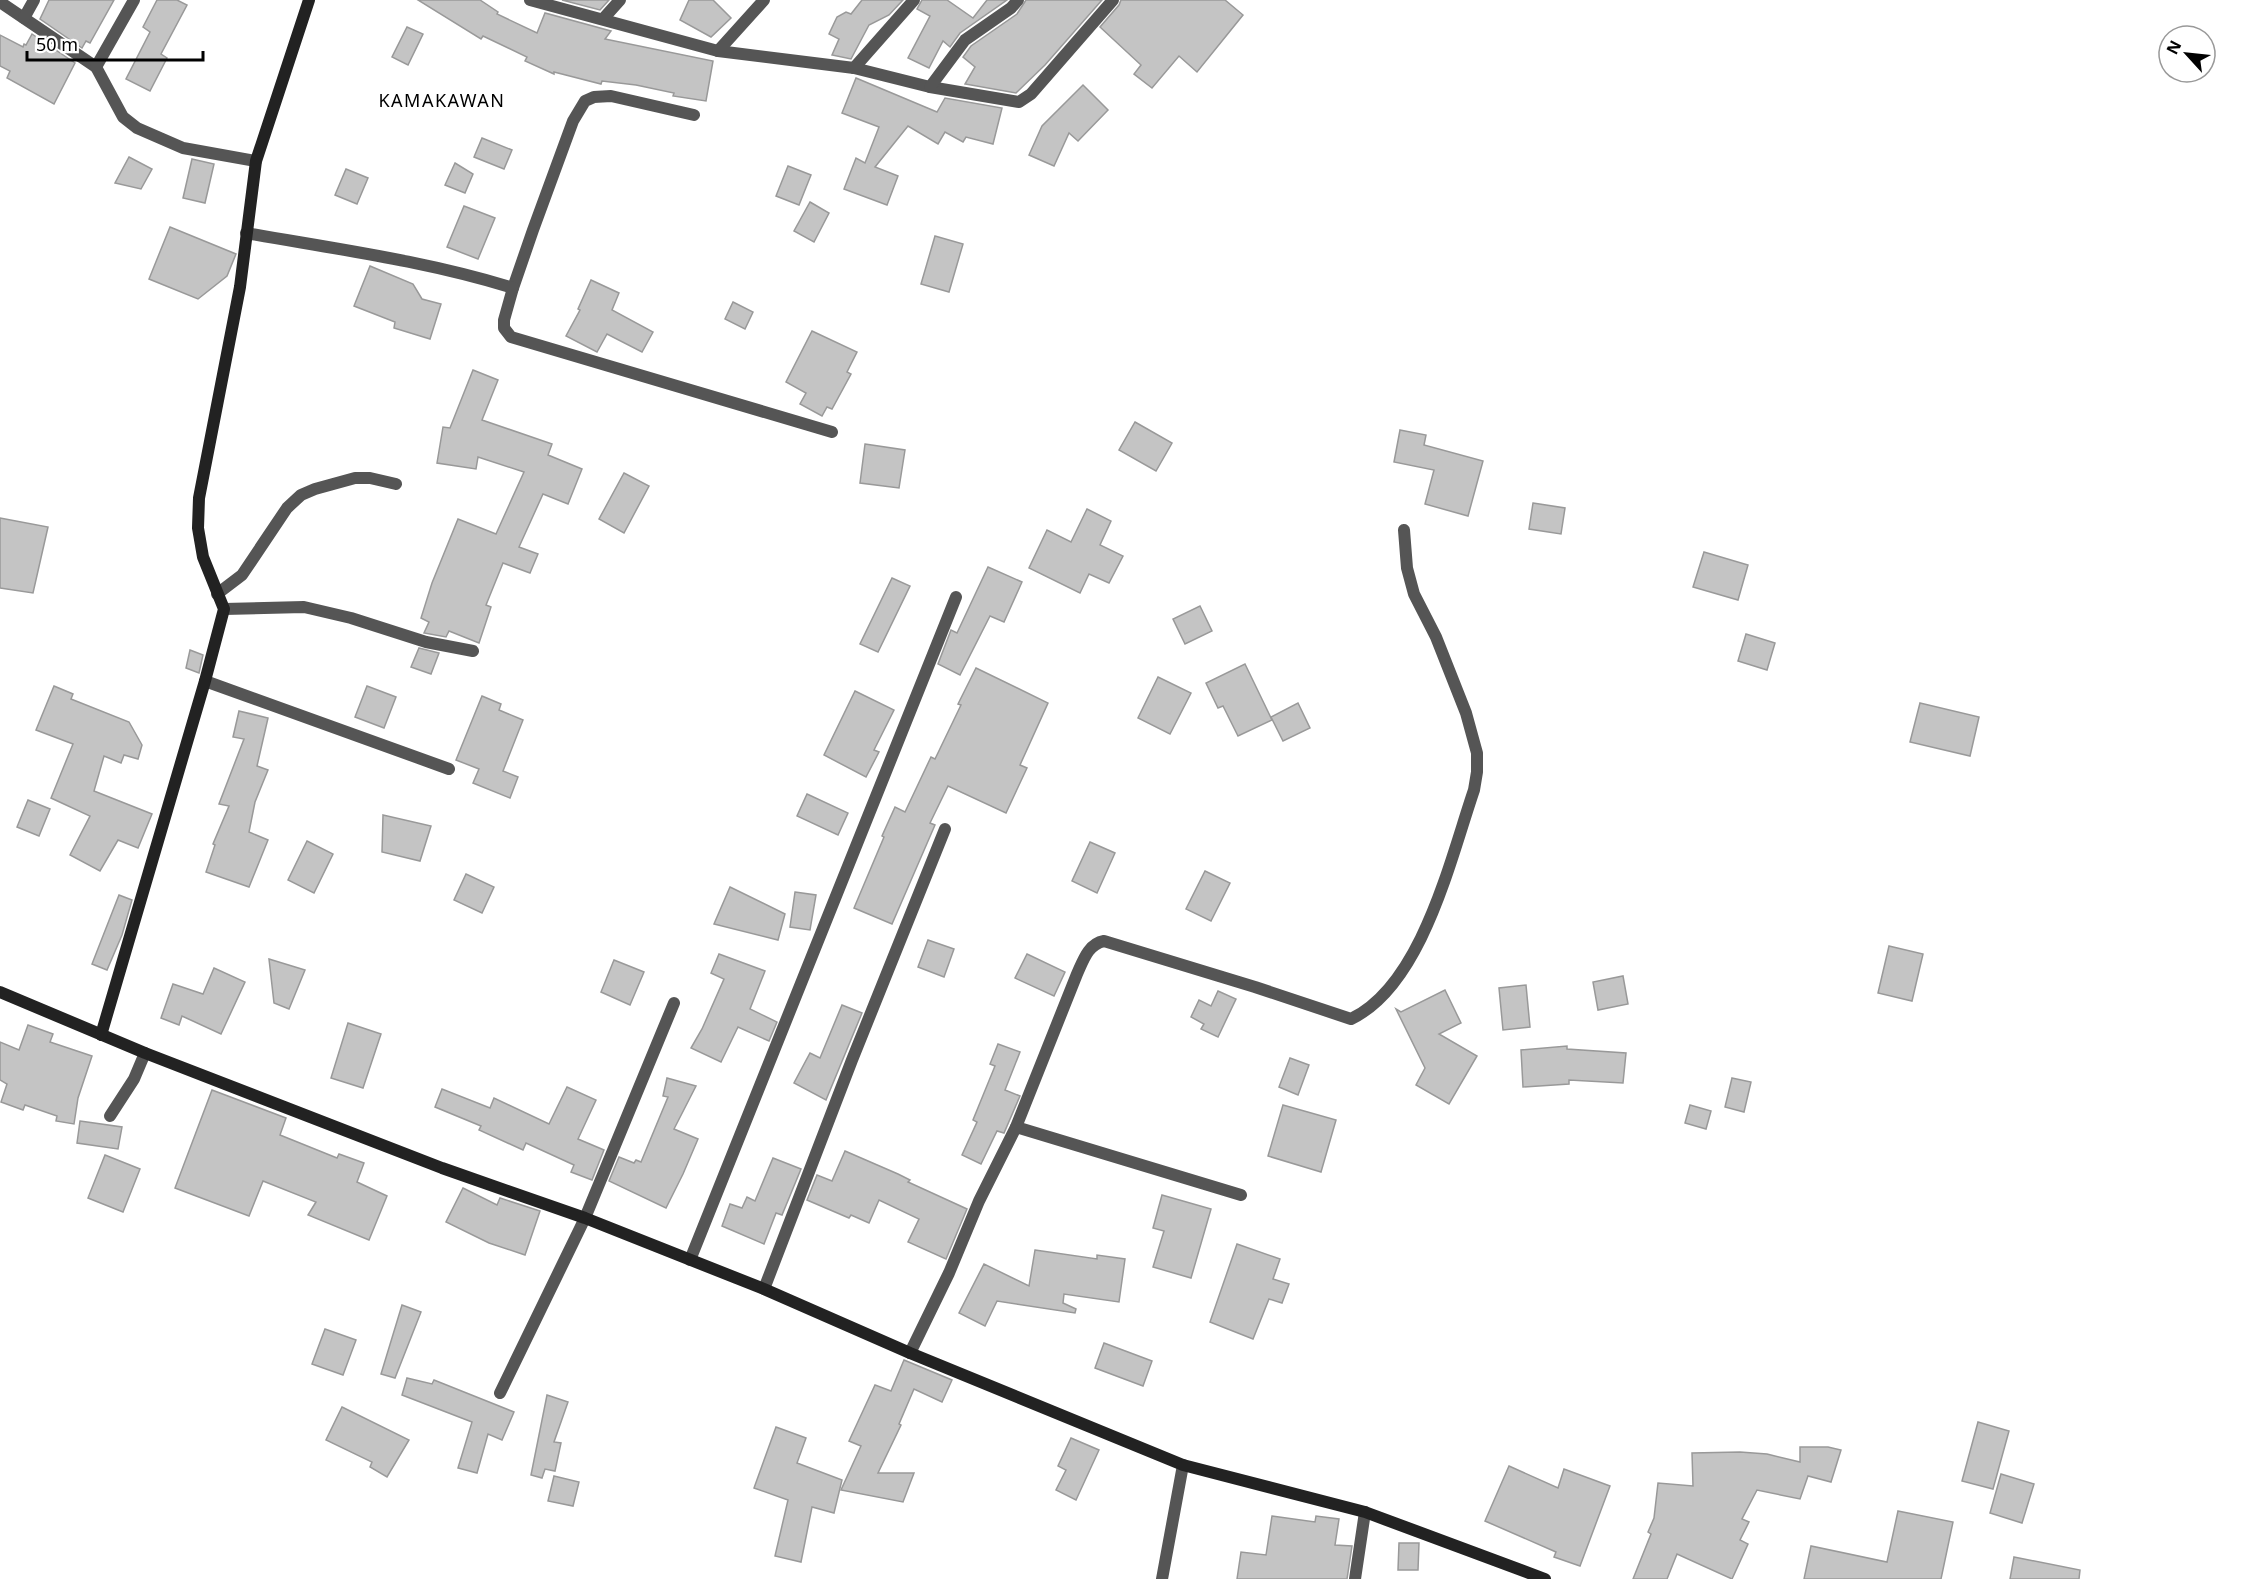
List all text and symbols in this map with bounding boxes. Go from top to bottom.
scale bar [27,24,202,62]
north arrow [2157,24,2217,84]
text: 50 m [36,32,78,56]
text: N [2161,36,2186,58]
district label: KAMAKAWAN [378,88,506,112]

